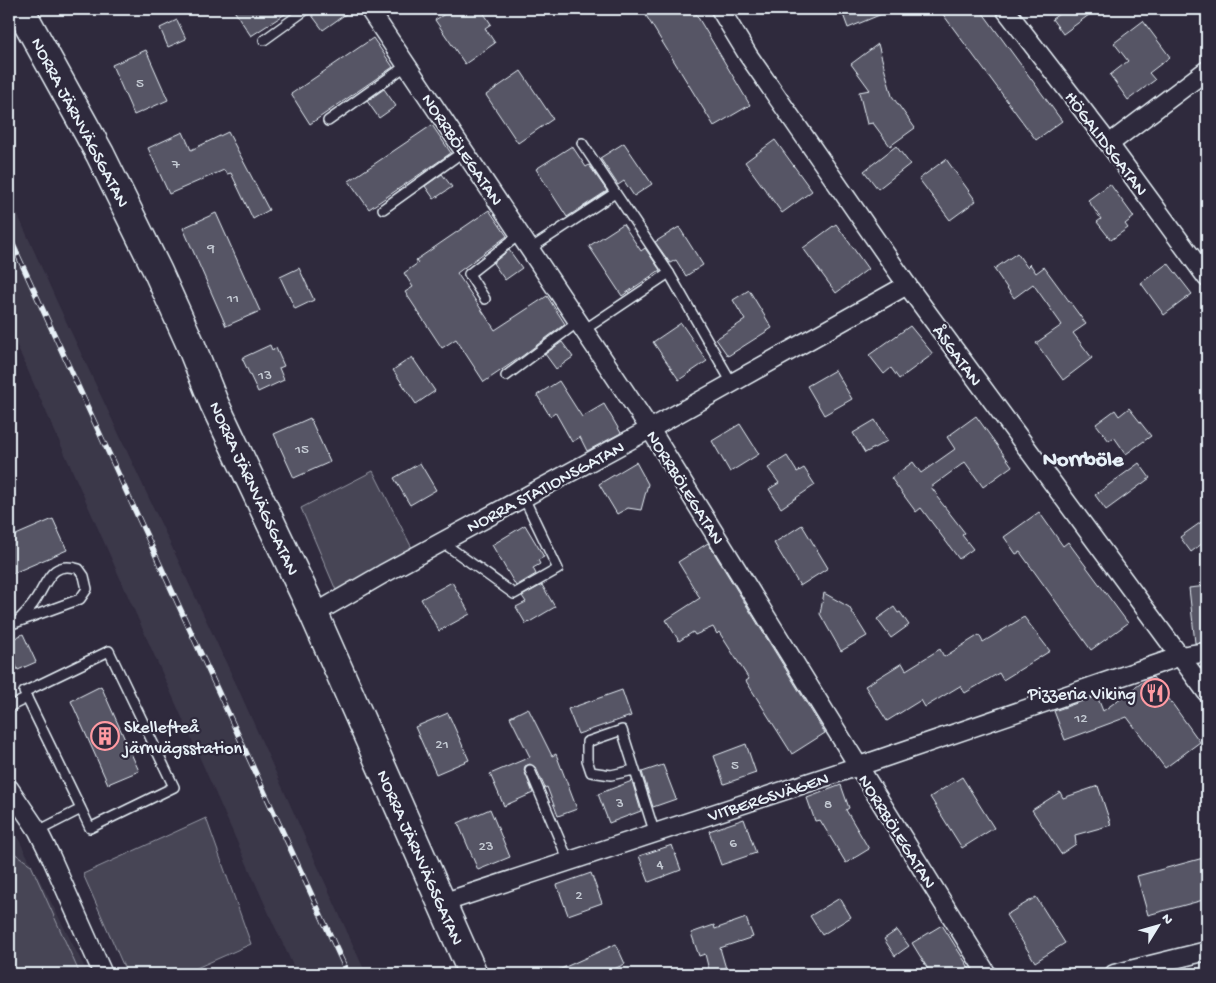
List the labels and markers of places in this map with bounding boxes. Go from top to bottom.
restaurant icon: Pizzeria Viking [1140,678,1170,708]
place label: Pizzeria Viking [1027,685,1136,706]
place label: Skellefteå järnvägsstation [121,718,243,760]
building icon: Skellefteå järnvägsstation [90,721,120,751]

